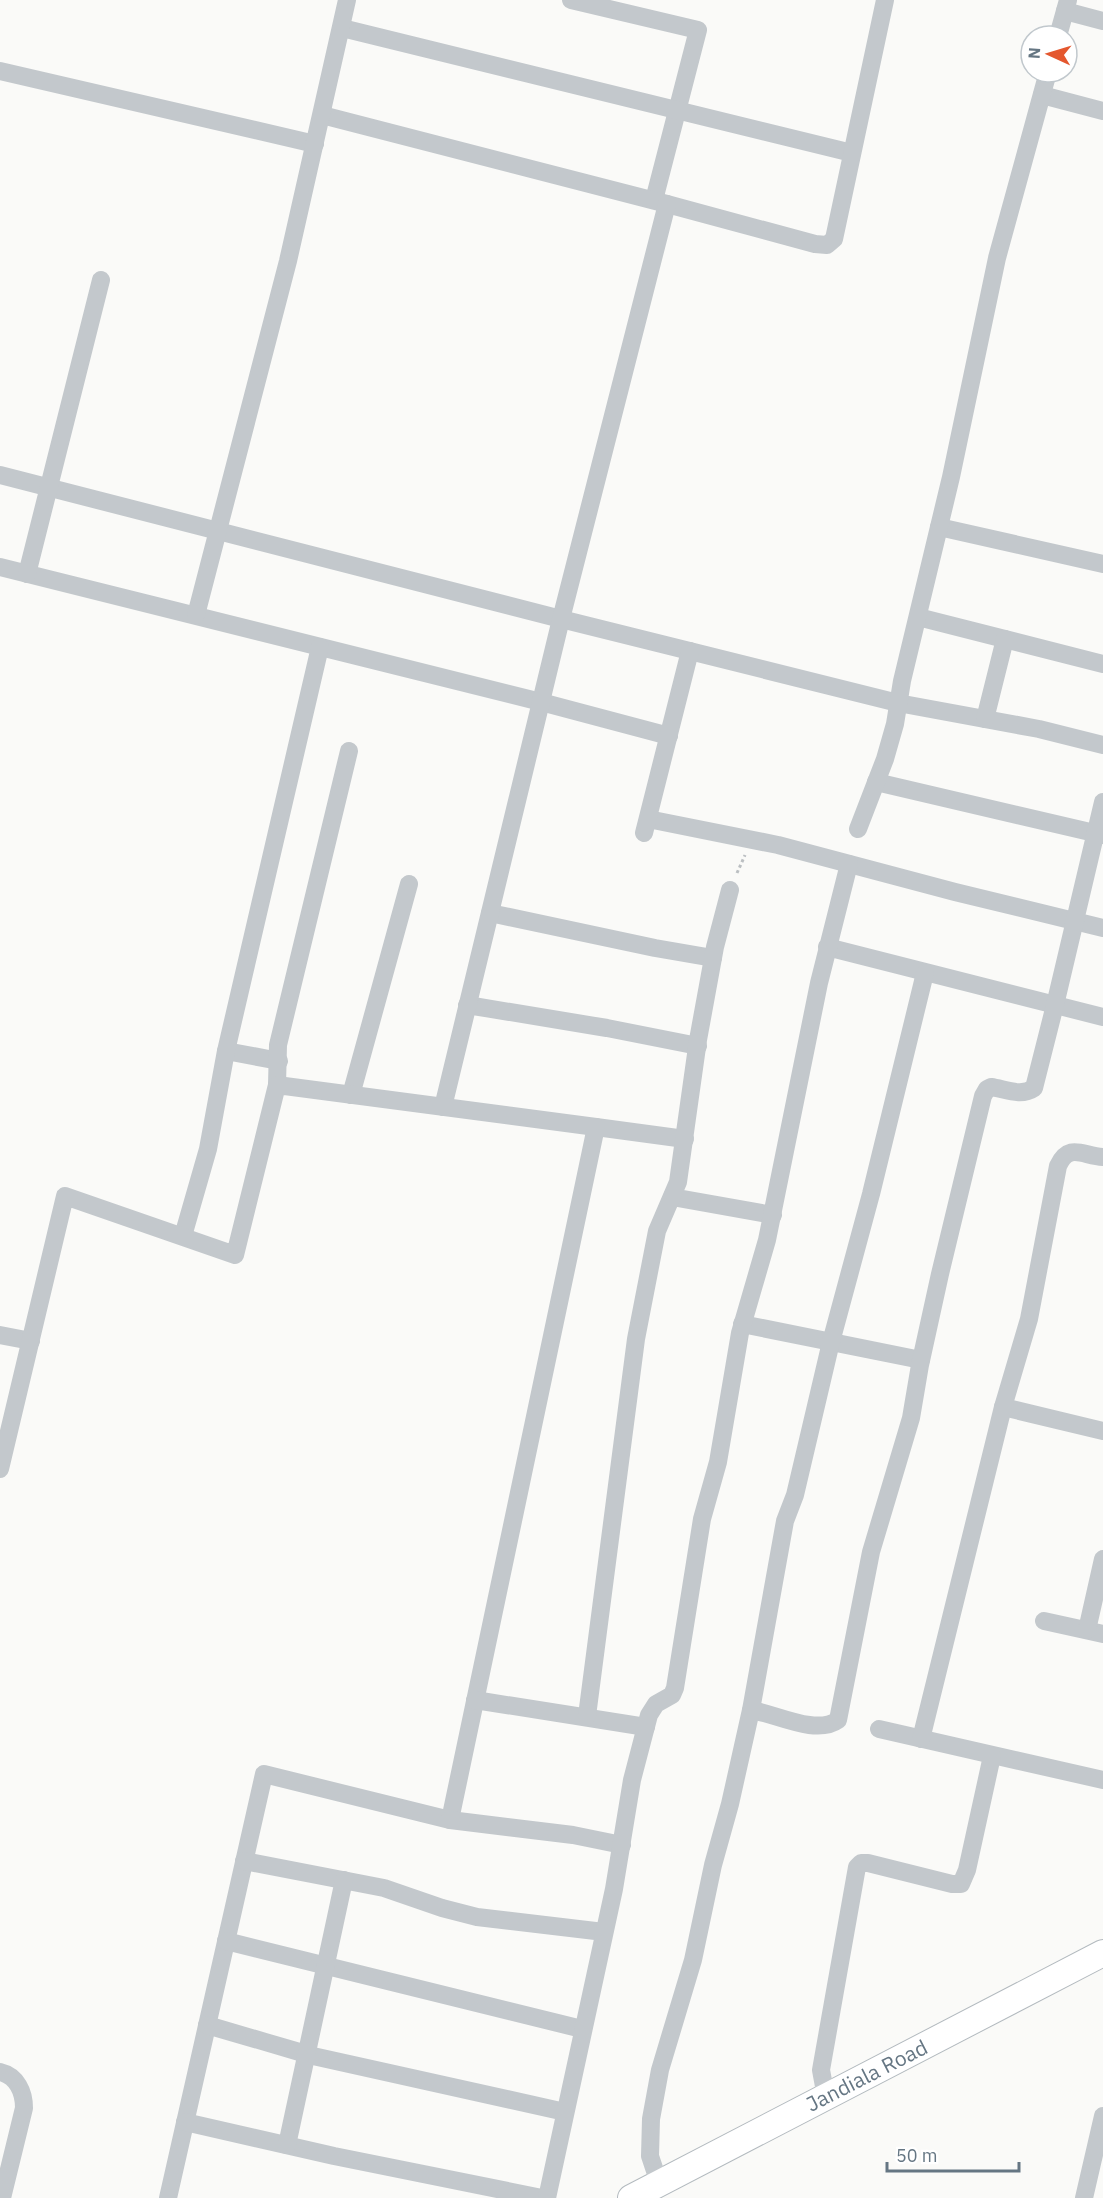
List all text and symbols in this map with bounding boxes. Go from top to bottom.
north arrow [1019,24,1079,84]
text: N [1024,46,1044,59]
street label: Jandiala Road [801,2033,932,2118]
scale bar [887,2135,1019,2173]
text: 50 m [896,2144,938,2167]

